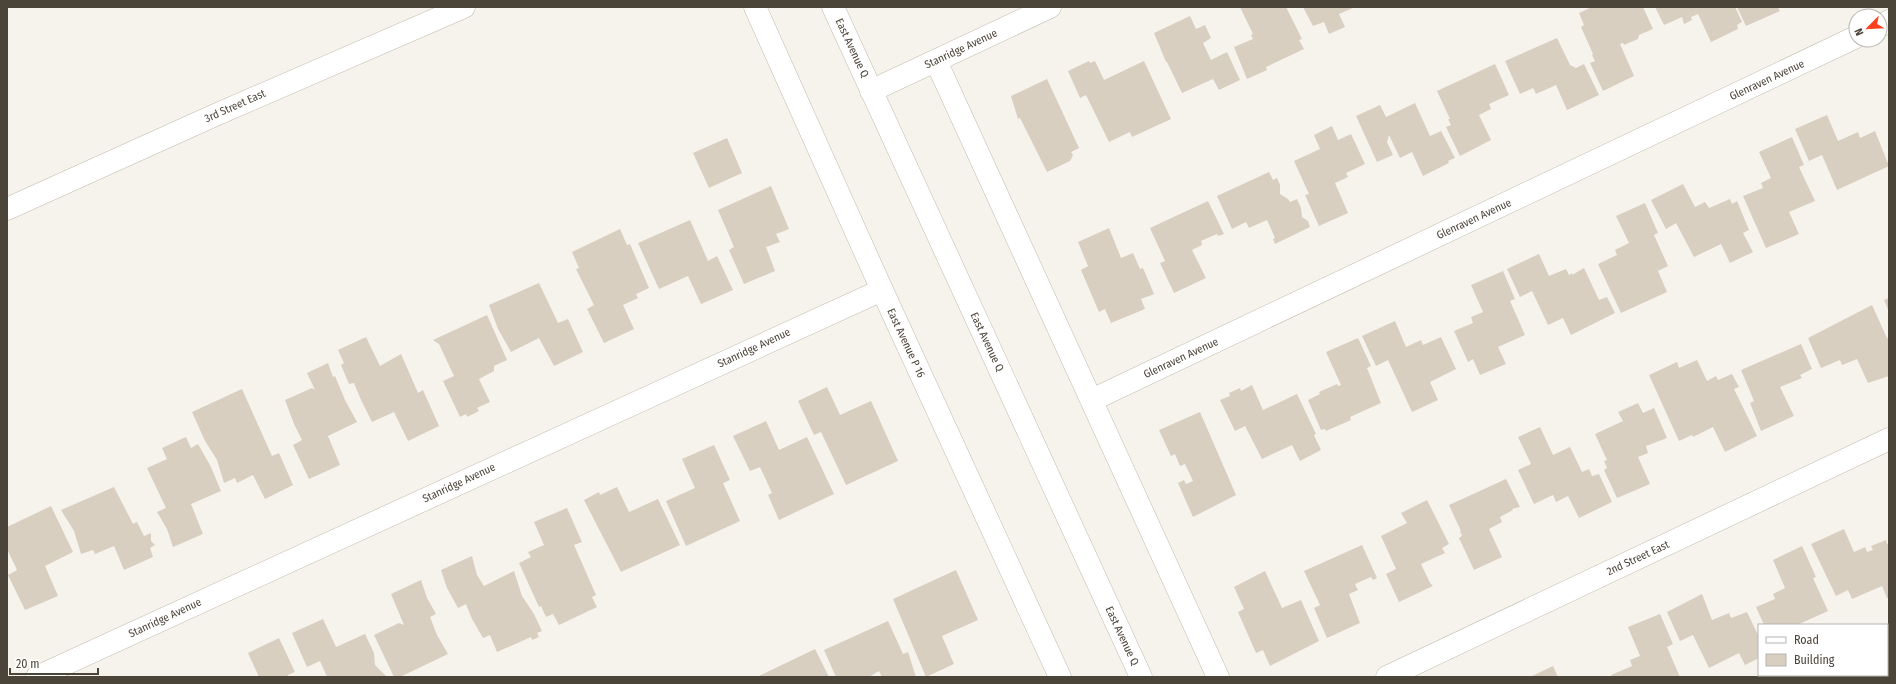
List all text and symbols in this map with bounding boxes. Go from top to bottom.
north arrow [1848,8,1888,48]
street label: East Avenue Q [833,16,871,80]
street label: Stanridge Avenue [923,26,999,72]
text: N [1852,26,1867,38]
street label: Glenraven Avenue [1728,57,1806,103]
street label: 3rd Street East [203,87,268,125]
street label: Glenraven Avenue [1435,196,1513,242]
street label: East Avenue P 16 [884,306,928,380]
street label: East Avenue Q [968,310,1006,374]
street label: Stanridge Avenue [716,325,792,371]
street label: Glenraven Avenue [1142,335,1220,381]
street label: Stanridge Avenue [421,460,497,506]
street label: 2nd Street East [1605,538,1672,578]
street label: Stanridge Avenue [127,595,203,641]
street label: East Avenue Q [1103,604,1141,668]
legend [1758,624,1888,676]
text: Road [1794,633,1819,647]
scale bar [10,650,98,676]
text: Building [1794,653,1835,667]
text: 20 m [16,657,40,671]

